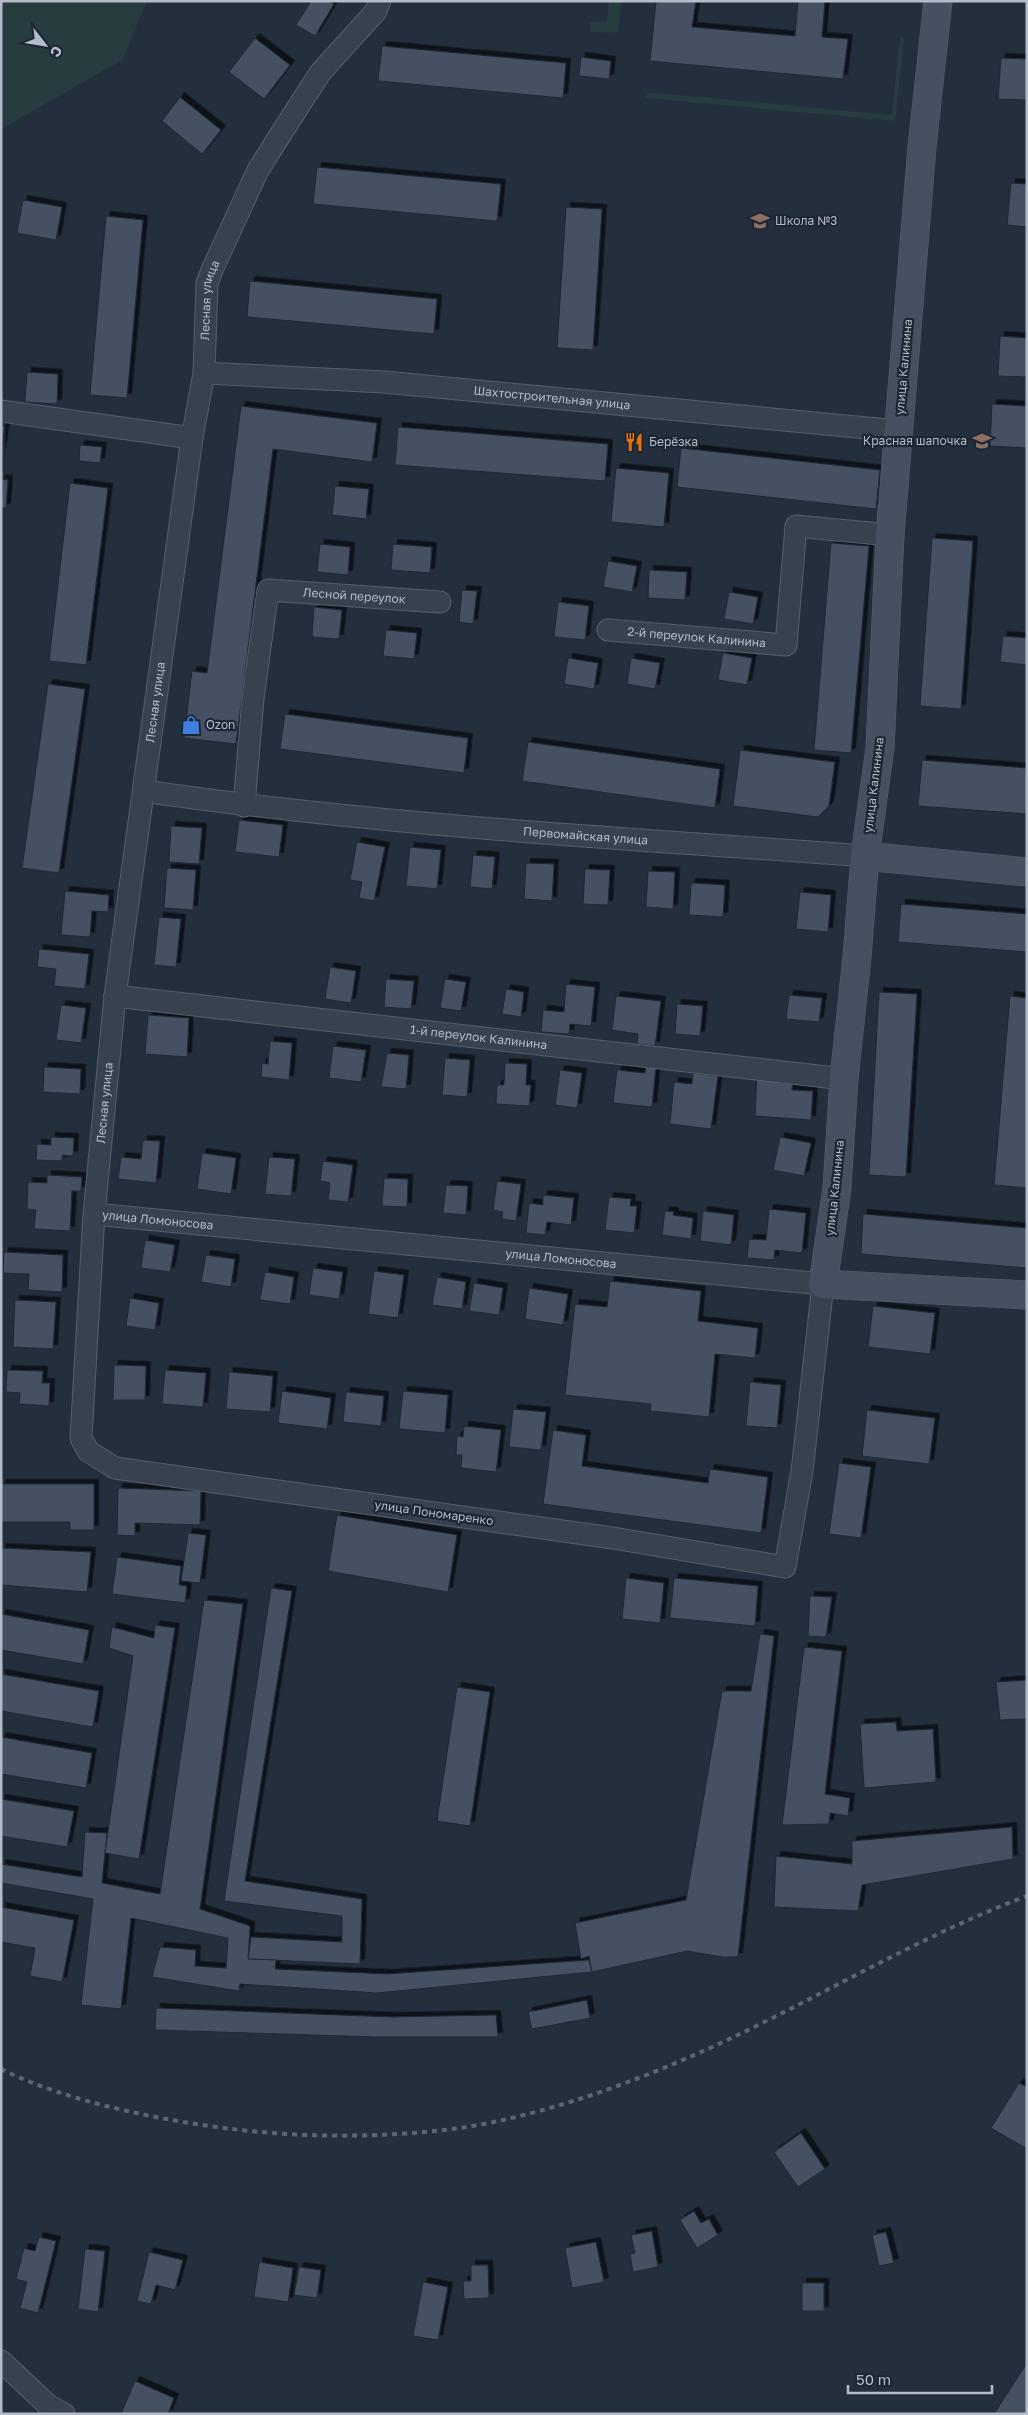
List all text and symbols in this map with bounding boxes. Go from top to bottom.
north arrow [20,20,70,70]
text: С [47,43,66,61]
school or university icon: Школа №3 [749,210,771,232]
place label: Школа №3 [775,213,837,228]
street label: Лесная улица [197,258,222,341]
street label: улица Калинина [892,318,915,416]
street label: Шахтостроительная улица [473,383,631,412]
school or university icon: Красная шапочка [971,430,993,452]
restaurant icon: Берёзка [623,431,645,453]
place label: Красная шапочка [863,433,967,448]
place label: Берёзка [649,434,698,449]
street label: Лесной переулок [303,584,406,607]
street label: 2-й переулок Калинина [627,624,767,650]
street label: Лесная улица [142,661,168,743]
shop icon: Ozon [180,714,202,736]
place label: Ozon [206,717,235,732]
street label: улица Калинина [860,736,887,834]
street label: Первомайская улица [523,823,649,848]
street label: 1-й переулок Калинина [409,1022,548,1052]
street label: Лесная улица [93,1062,116,1144]
street label: улица Калинина [822,1139,847,1237]
street label: улица Ломоносова [101,1207,214,1232]
street label: улица Ломоносова [505,1246,617,1271]
street label: улица Пономаренко [374,1497,494,1528]
scale bar [848,2362,992,2394]
text: 50 m [856,2370,891,2388]

